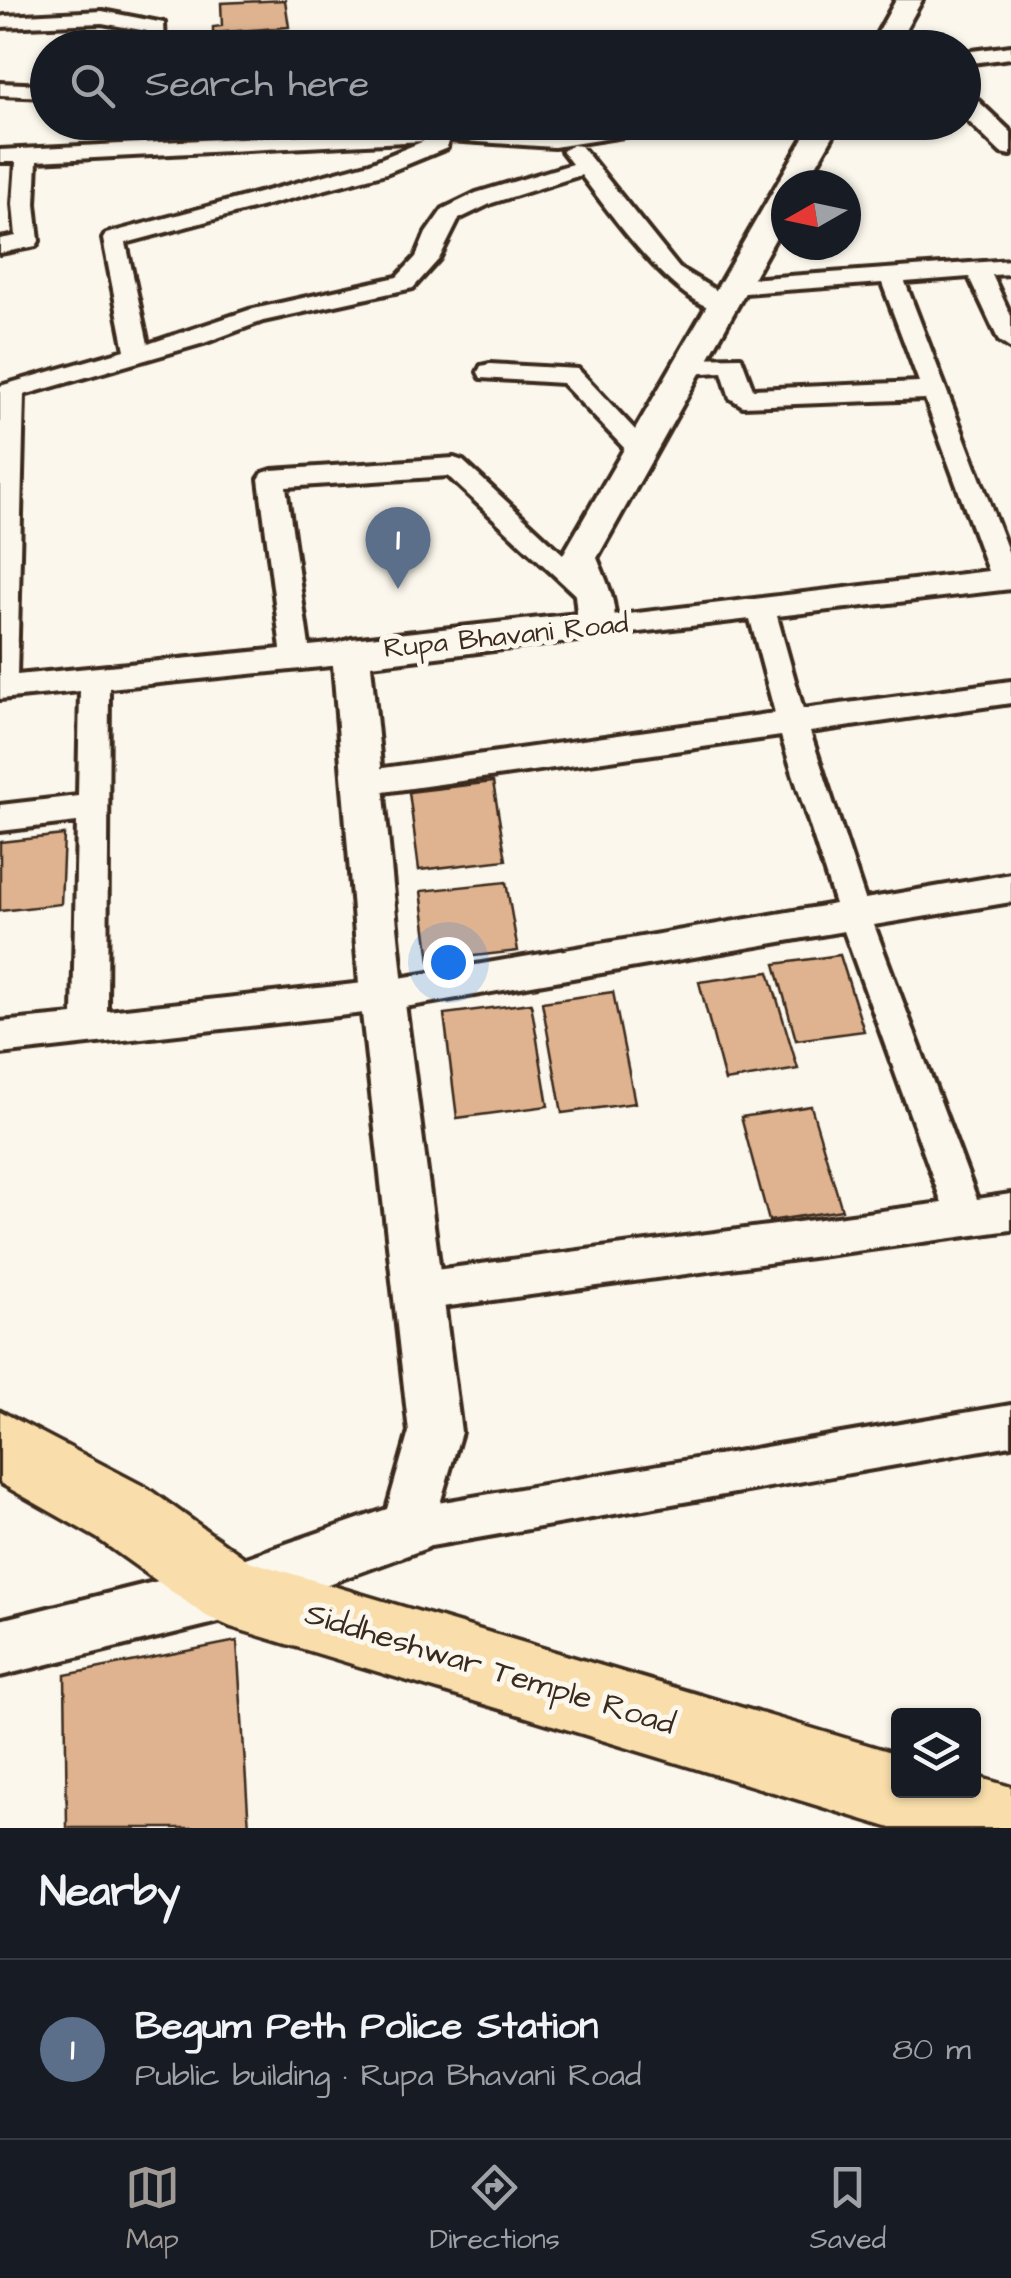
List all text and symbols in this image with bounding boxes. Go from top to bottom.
search box [30,30,981,140]
icon: search [65,58,120,113]
text: Search here [145,59,369,111]
north arrow [771,170,861,260]
pin: 1 [366,506,430,589]
street label: Rupa Bhavani Road [382,604,630,668]
your location [423,937,474,988]
street label: Siddheshwar Temple Road [300,1591,680,1747]
map controls [891,1708,981,1798]
button: layers [891,1708,981,1798]
text: Nearby [40,1864,180,1922]
text: Begum Peth Police Station [135,2001,598,2053]
text: 1 [70,2027,75,2072]
text: 80 m [892,2027,971,2072]
text: Public building · Rupa Bhavani Road [135,2053,641,2098]
tab: Map [125,2160,180,2259]
tab: Directions [430,2160,560,2259]
tab: Saved [810,2160,886,2259]

